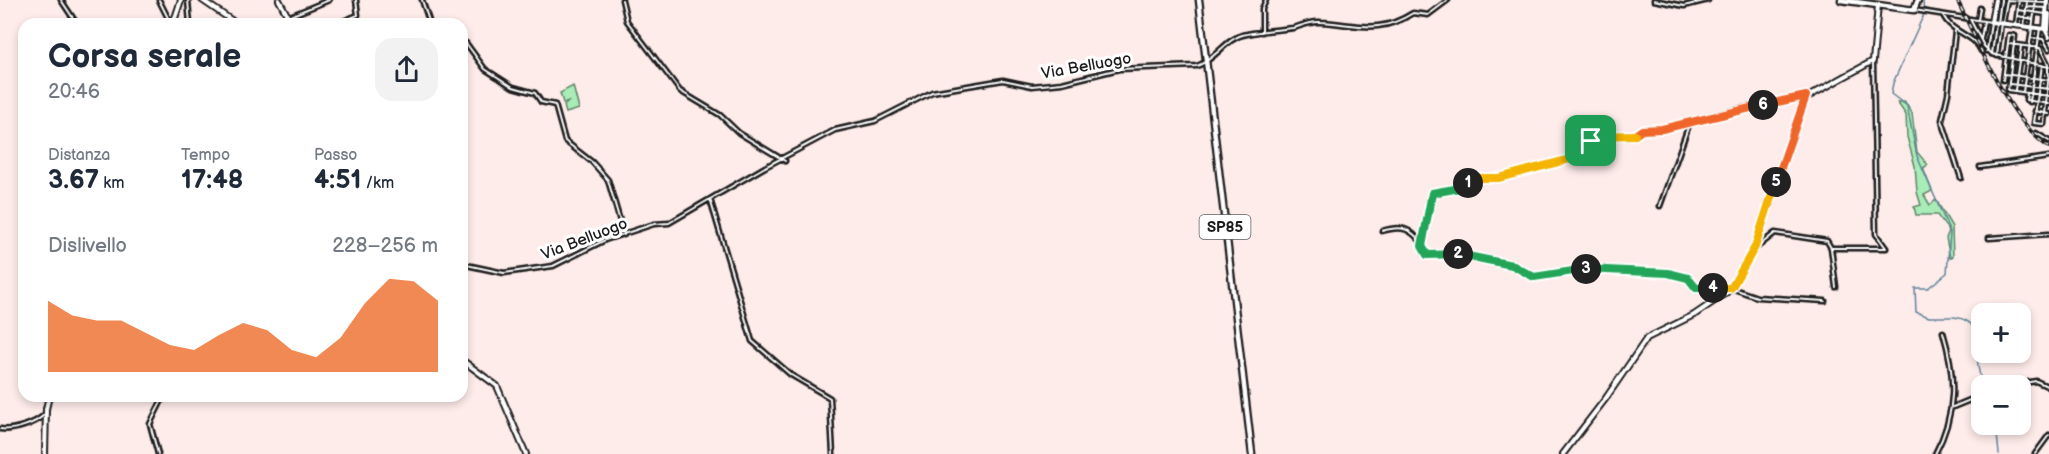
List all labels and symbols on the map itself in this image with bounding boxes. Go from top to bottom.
street label: Via Belluogo [1040,49,1133,84]
pin: 6 [1748,90,1778,120]
pin [1565,115,1616,166]
pin: 5 [1761,167,1791,197]
pin: 1 [1453,168,1483,198]
street label: Via Belluogo [539,214,630,265]
road number: SP85 [1200,215,1250,239]
pin: 2 [1443,239,1473,269]
pin: 3 [1571,254,1601,284]
pin: 4 [1698,273,1728,303]

